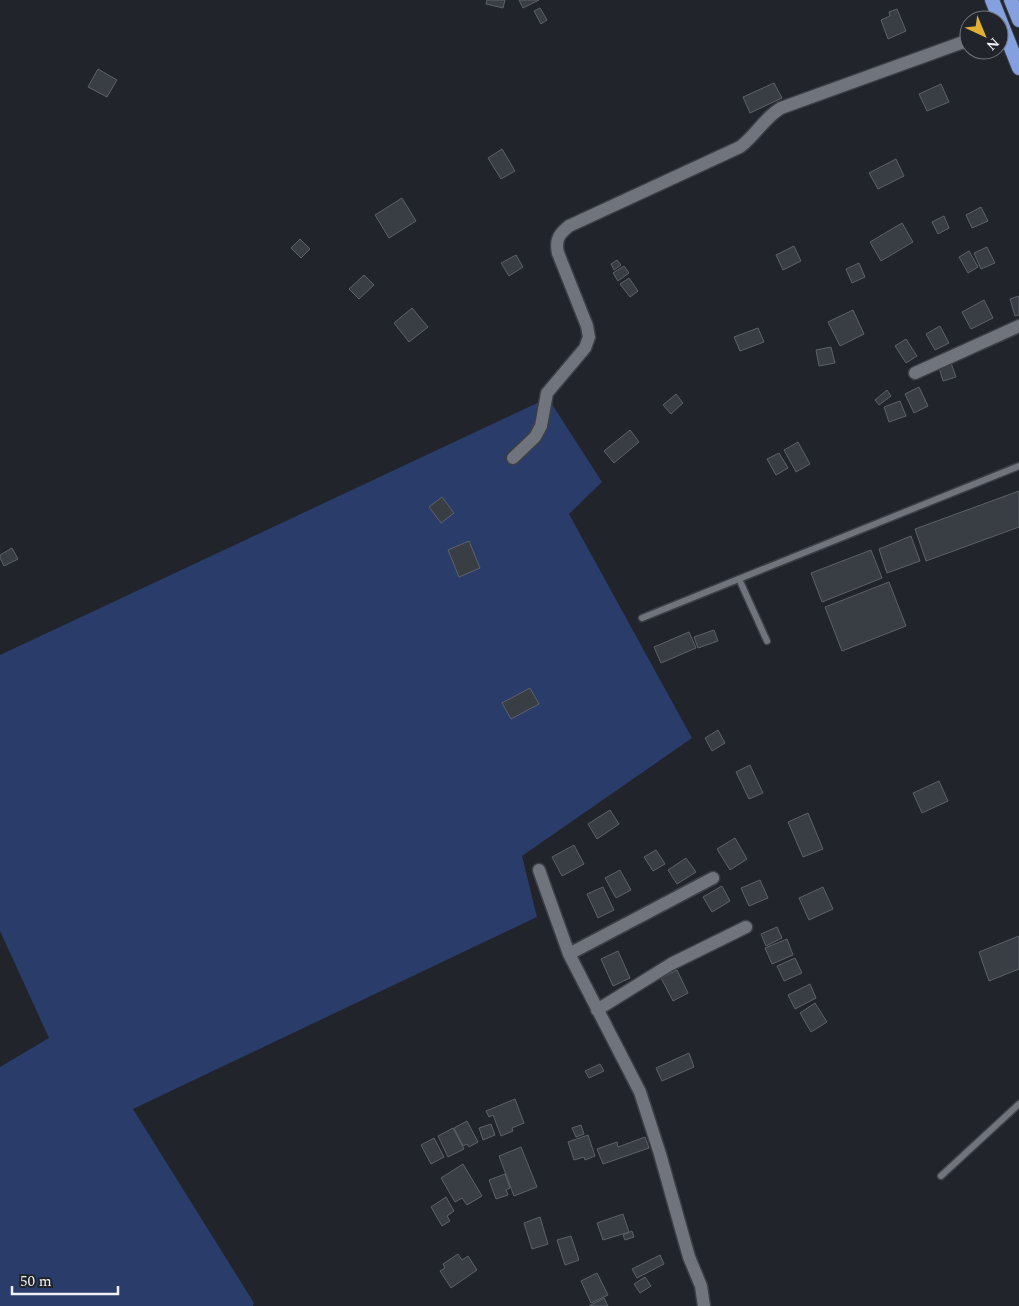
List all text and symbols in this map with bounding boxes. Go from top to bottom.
north arrow [959,10,1009,60]
text: N [981,32,1004,56]
scale bar [12,1264,119,1296]
text: 50 m [20,1270,52,1293]

